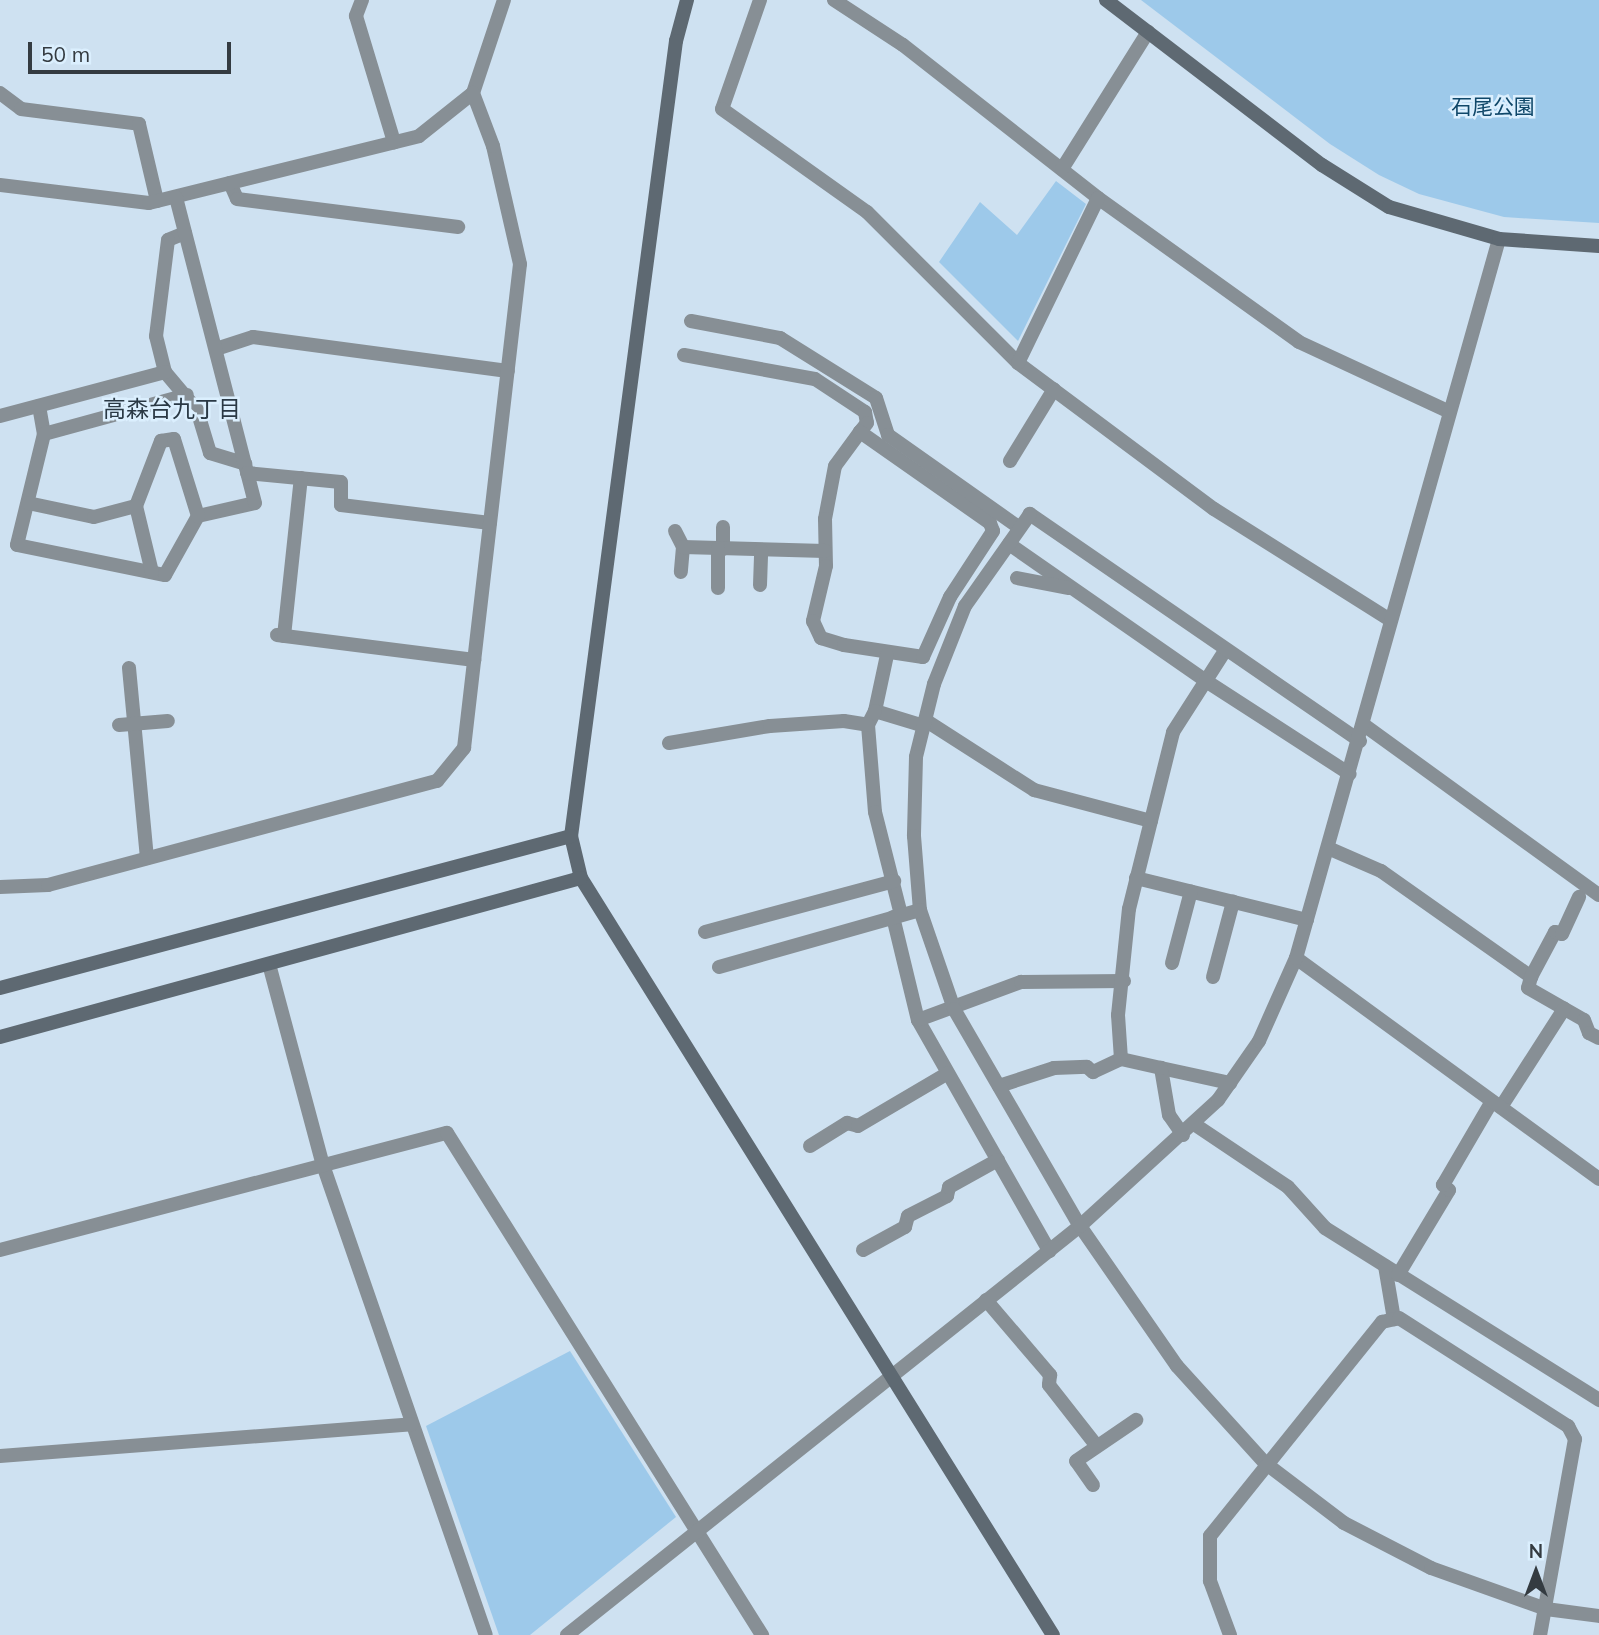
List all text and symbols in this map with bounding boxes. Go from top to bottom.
scale bar [32,28,234,72]
text: 50 m [41,41,90,67]
park label: 石尾公園 [1451,93,1535,119]
district label: 高森台九丁目 [103,395,241,423]
north arrow [1501,1537,1571,1607]
text: N [1529,1539,1543,1563]

